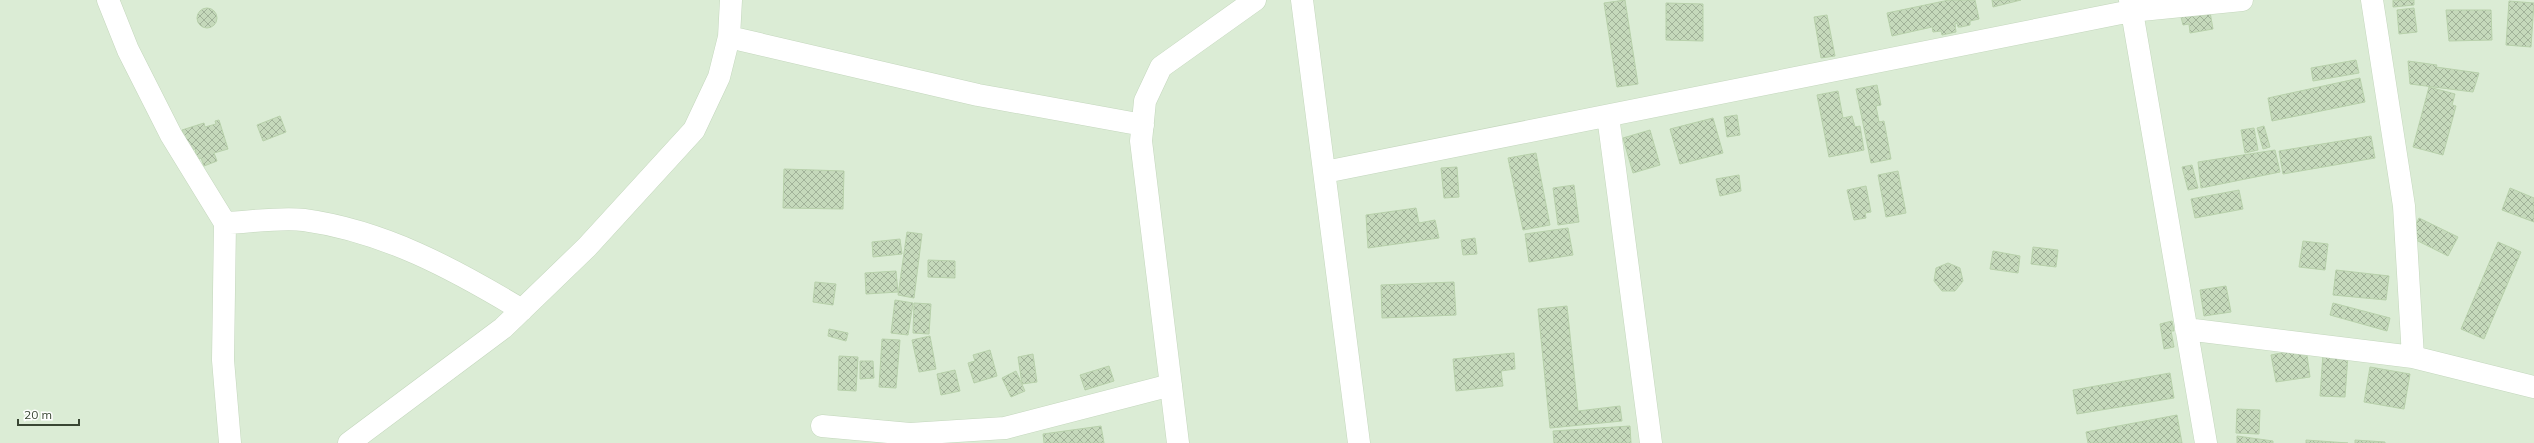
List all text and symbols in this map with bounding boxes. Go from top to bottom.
scale bar [18,401,79,427]
text: 20 m [24,407,52,422]

